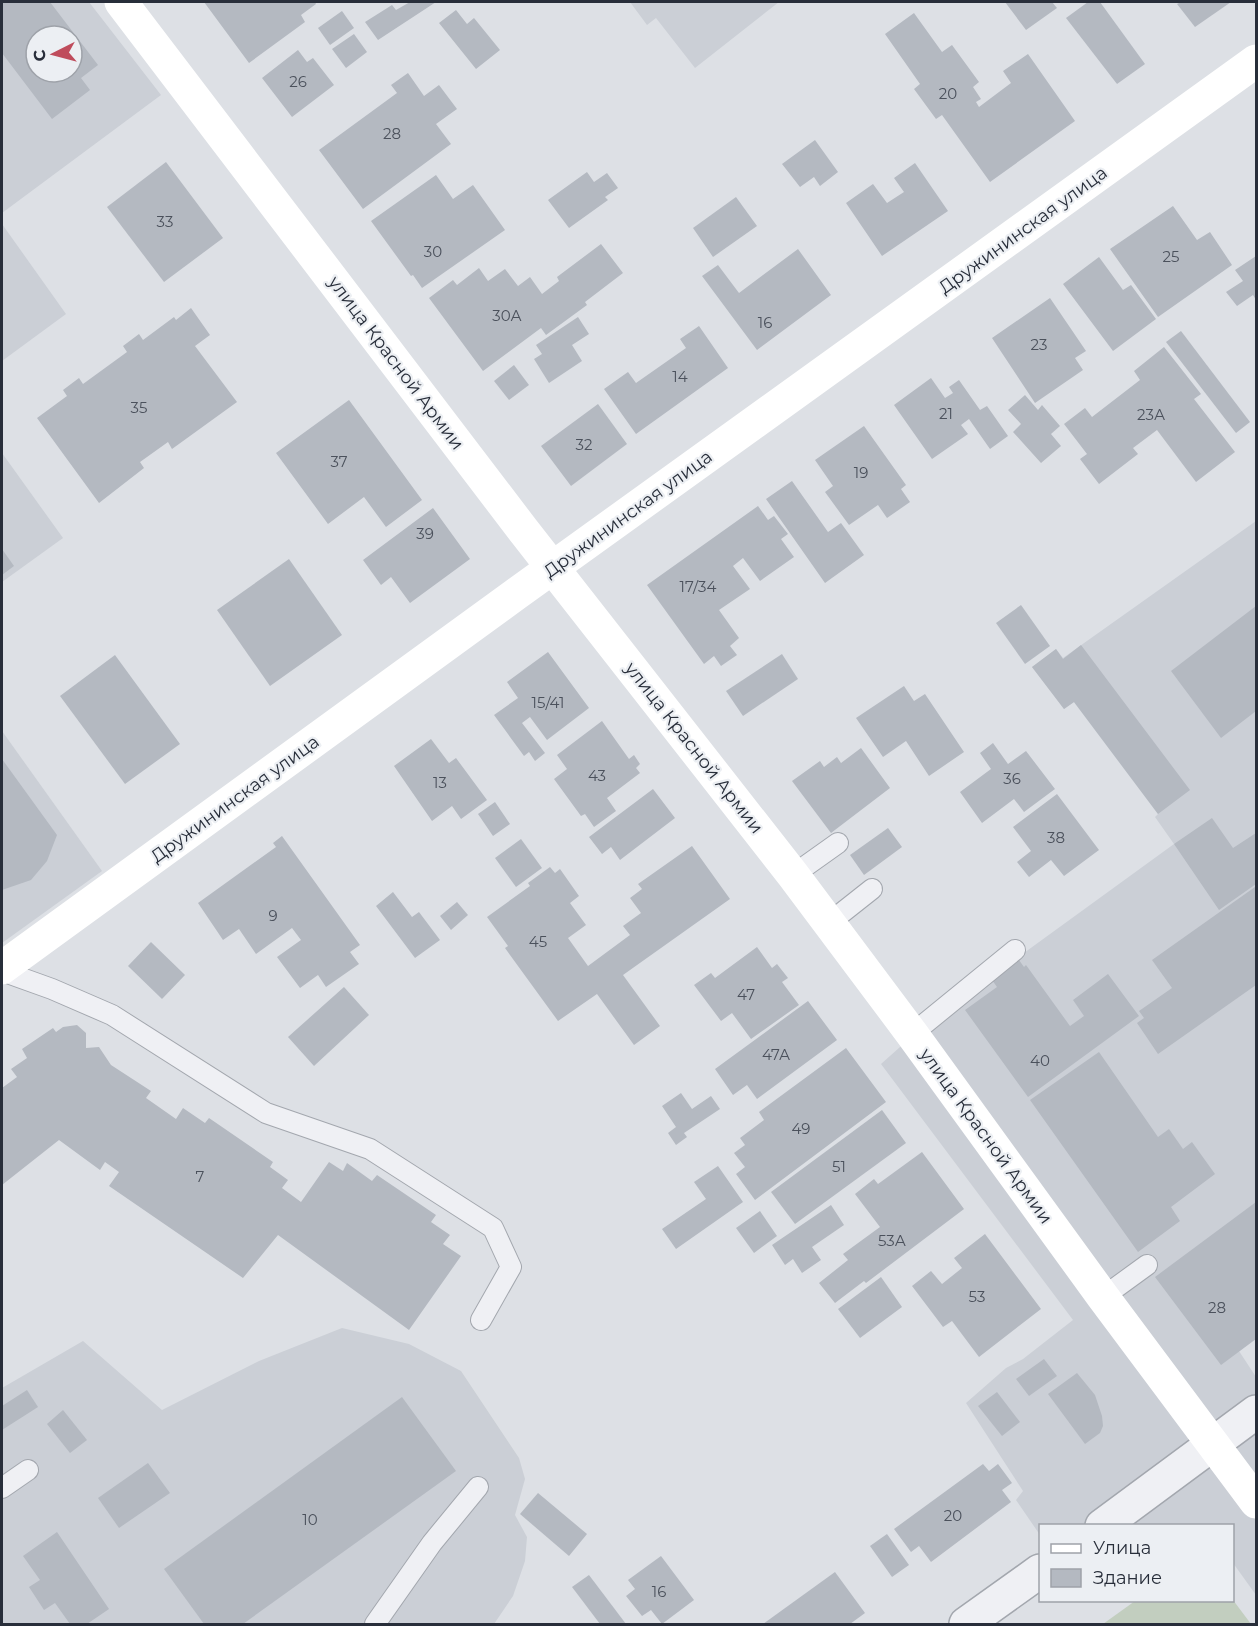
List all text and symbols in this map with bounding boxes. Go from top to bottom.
north arrow [24,24,84,84]
text: С [29,48,50,62]
house number: 26 [289,72,307,91]
house number: 20 [939,84,957,103]
house number: 28 [383,124,401,143]
street label: Дружининская улица [935,162,1111,298]
house number: 33 [157,212,173,231]
house number: 30 [424,242,442,261]
house number: 25 [1162,247,1180,266]
street label: улица Красной Армии [323,271,468,454]
house number: 30А [492,306,522,325]
house number: 16 [758,313,772,332]
house number: 23 [1031,335,1047,354]
house number: 14 [672,367,688,386]
house number: 35 [131,398,147,417]
house number: 21 [939,404,953,423]
house number: 23А [1137,405,1165,424]
house number: 32 [576,435,592,454]
street label: Дружининская улица [540,446,716,582]
house number: 37 [330,452,348,471]
house number: 19 [854,463,868,482]
house number: 39 [416,524,434,543]
house number: 17/34 [679,577,717,596]
street label: улица Красной Армии [620,657,768,838]
house number: 15/41 [532,693,564,712]
street label: Дружининская улица [147,731,323,867]
house number: 43 [588,766,606,785]
house number: 36 [1003,769,1021,788]
house number: 13 [433,773,447,792]
house number: 38 [1047,828,1065,847]
house number: 9 [268,906,278,925]
house number: 45 [529,932,547,951]
house number: 47 [737,985,755,1004]
street label: улица Красной Армии [914,1043,1057,1228]
house number: 47А [762,1045,790,1064]
house number: 40 [1030,1051,1050,1070]
house number: 49 [792,1119,810,1138]
house number: 51 [832,1157,846,1176]
house number: 7 [196,1167,205,1186]
house number: 53А [878,1231,906,1250]
house number: 53 [969,1287,985,1306]
house number: 28 [1208,1298,1226,1317]
house number: 20 [944,1506,962,1525]
house number: 10 [302,1510,318,1529]
legend [1039,1524,1234,1602]
text: Улица [1093,1537,1151,1559]
text: Здание [1093,1567,1162,1589]
house number: 16 [652,1582,666,1601]

